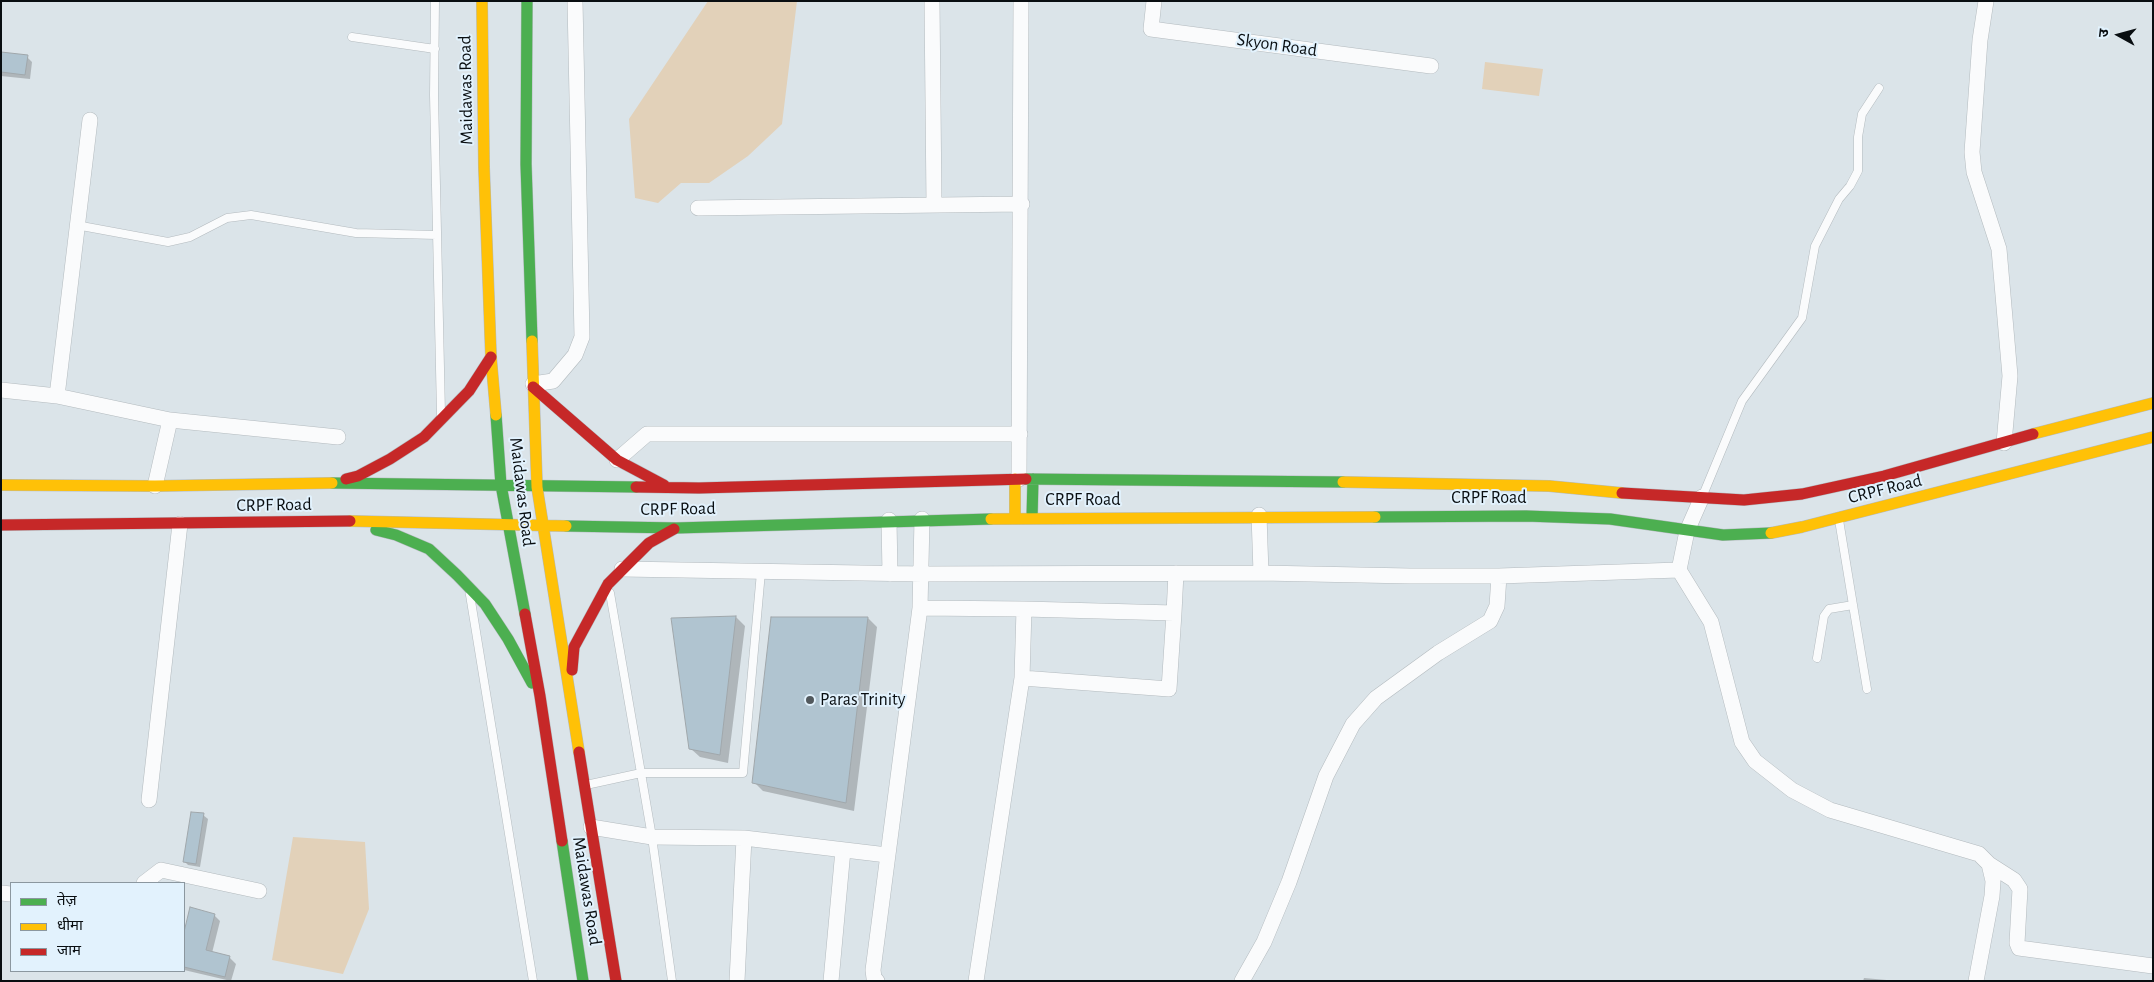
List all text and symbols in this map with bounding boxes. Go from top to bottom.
north arrow [2094,10,2144,60]
text: उ [2097,28,2112,38]
street label: Skyon Road [1236,29,1318,61]
street label: Maidawas Road [454,35,478,145]
street label: Maidawas Road [505,436,539,548]
street label: CRPF Road [1846,469,1924,509]
street label: CRPF Road [1451,487,1527,509]
street label: CRPF Road [1045,489,1121,511]
street label: CRPF Road [236,494,312,516]
street label: CRPF Road [640,498,716,520]
place label: Paras Trinity [820,689,906,711]
marker: Paras Trinity [804,694,816,706]
street label: Maidawas Road [568,835,606,947]
legend [10,882,185,972]
text: तेज़ [57,893,77,908]
text: धीमा [57,918,83,933]
text: जाम [57,943,81,958]

